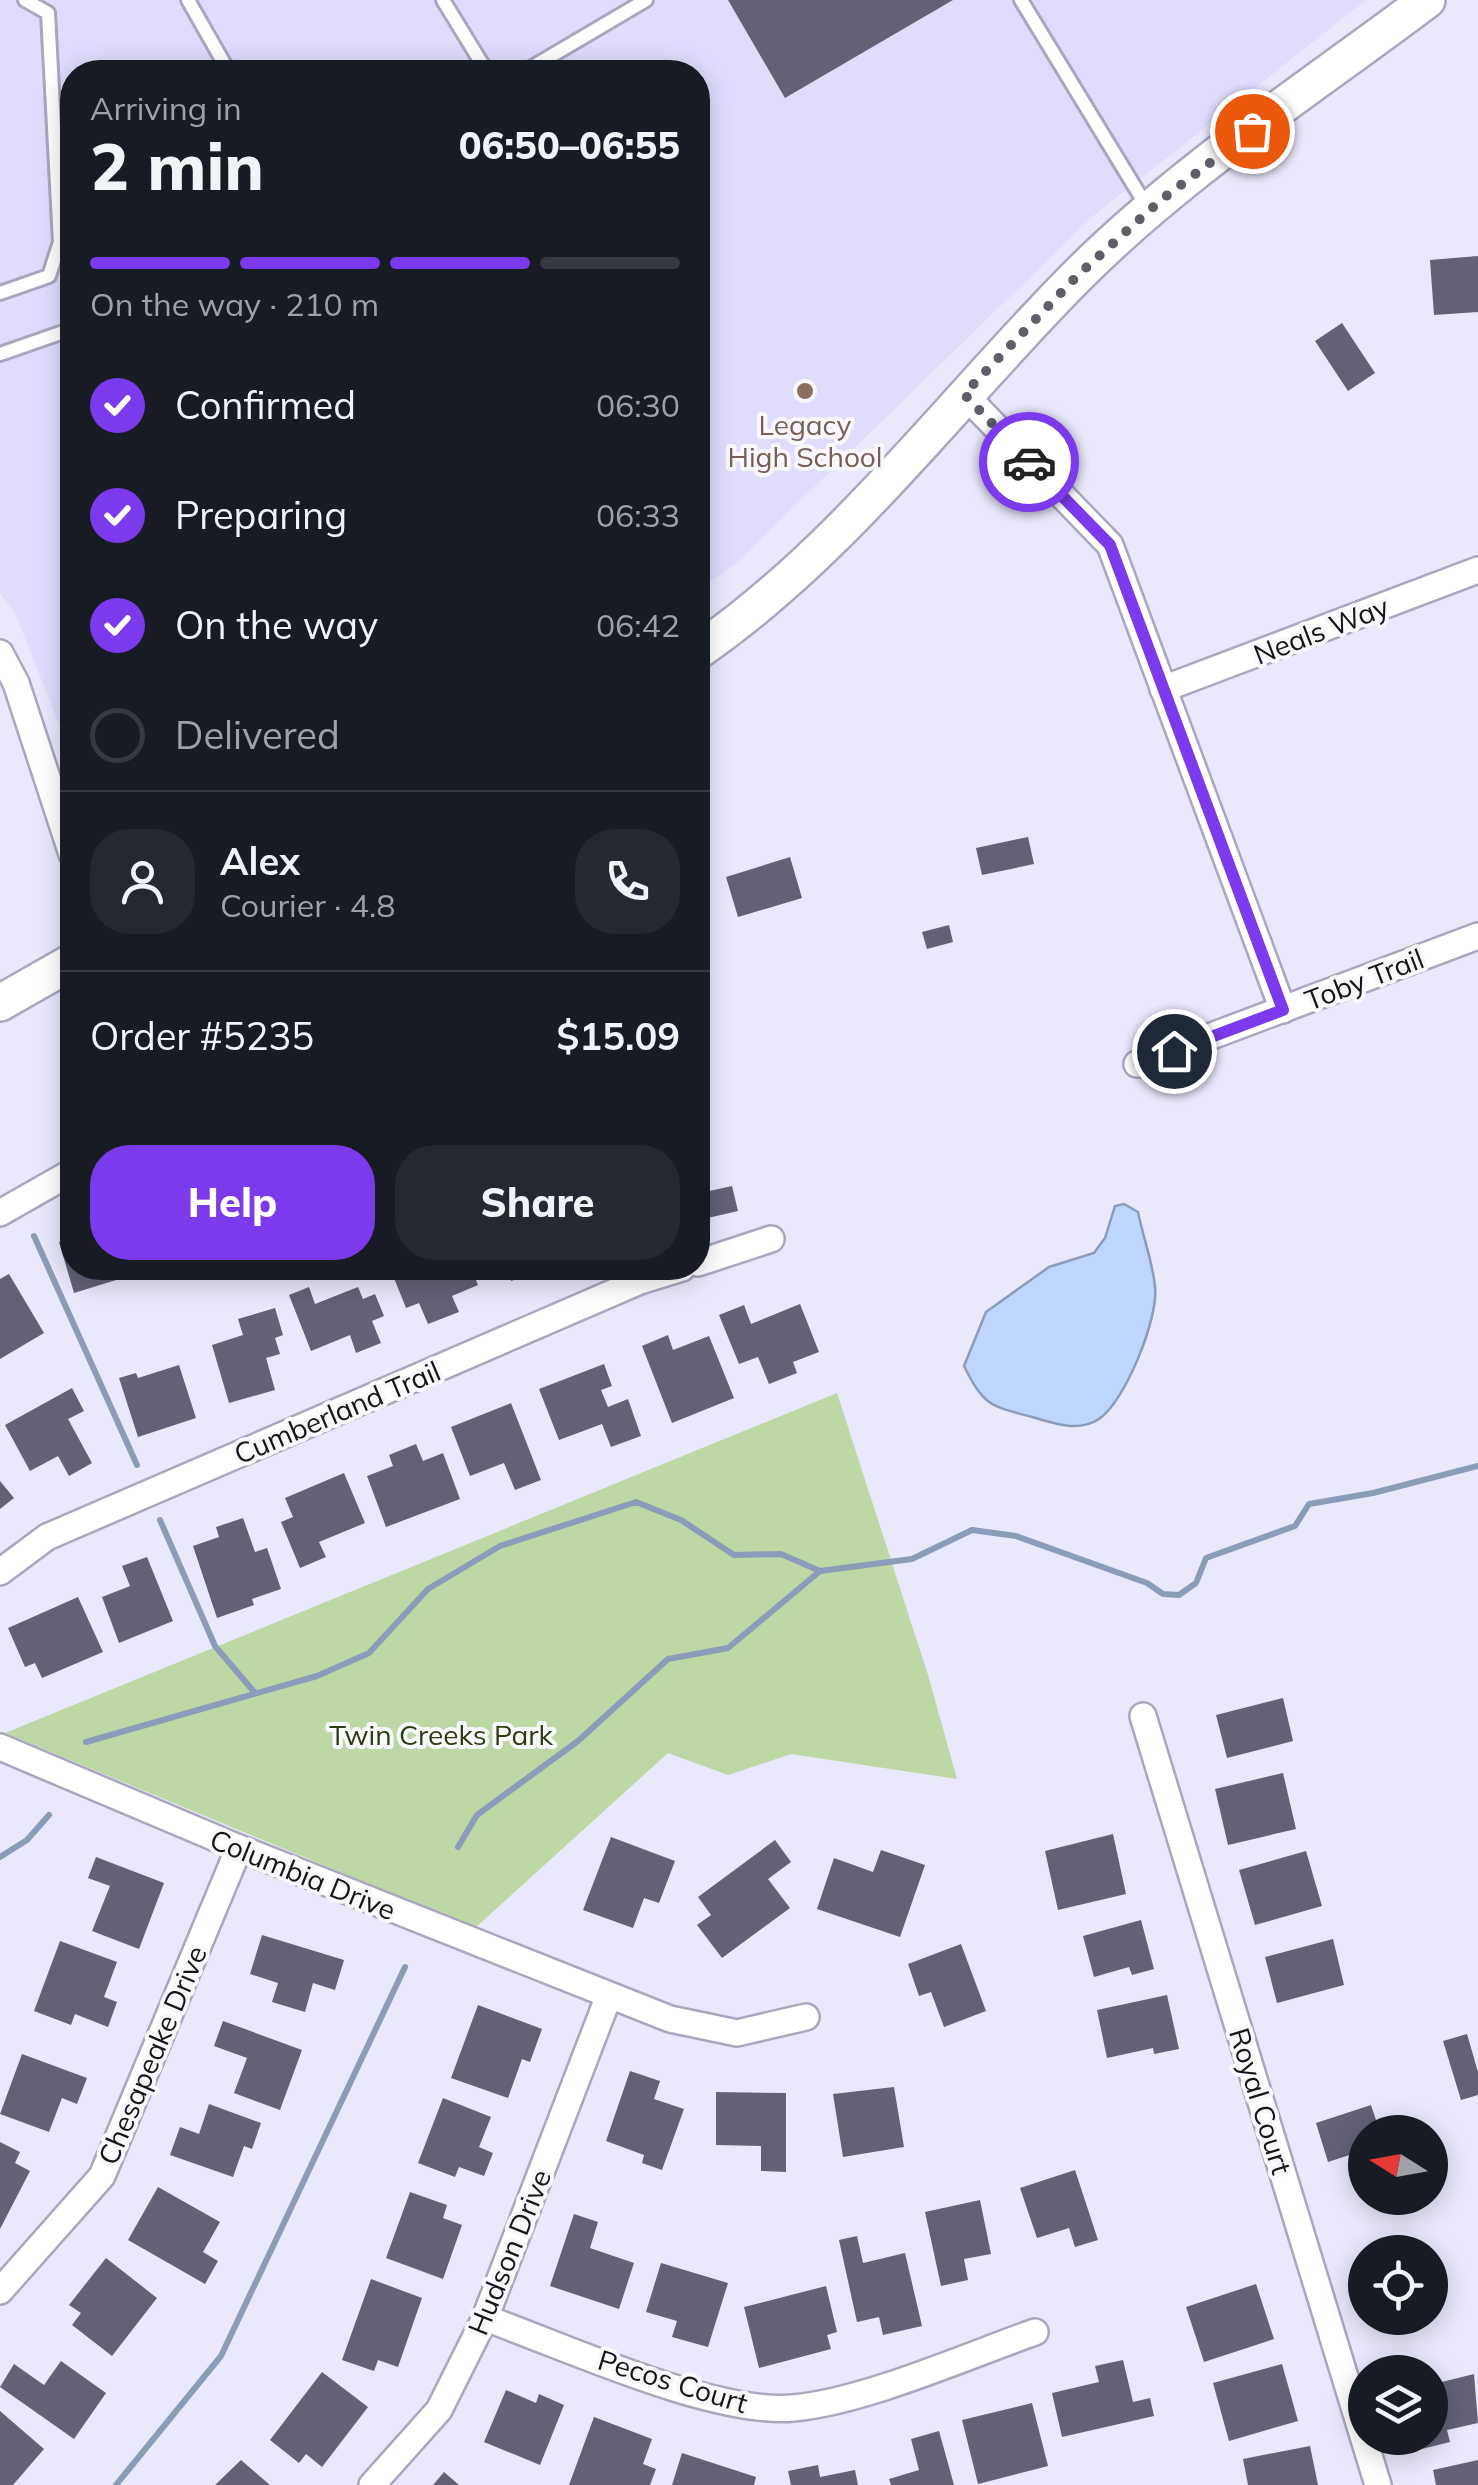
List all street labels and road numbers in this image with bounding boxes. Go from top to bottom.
street label: Neals Way [1249,588,1394,672]
street label: Toby Trail [1300,940,1428,1018]
street label: Cumberland Trail [229,1353,445,1471]
street label: Columbia Drive [205,1821,401,1927]
street label: Chesapeake Drive [90,1940,214,2170]
street label: Royal Court [1222,2024,1300,2179]
street label: Hudson Drive [460,2164,558,2340]
street label: Pecos Court [594,2342,752,2420]

